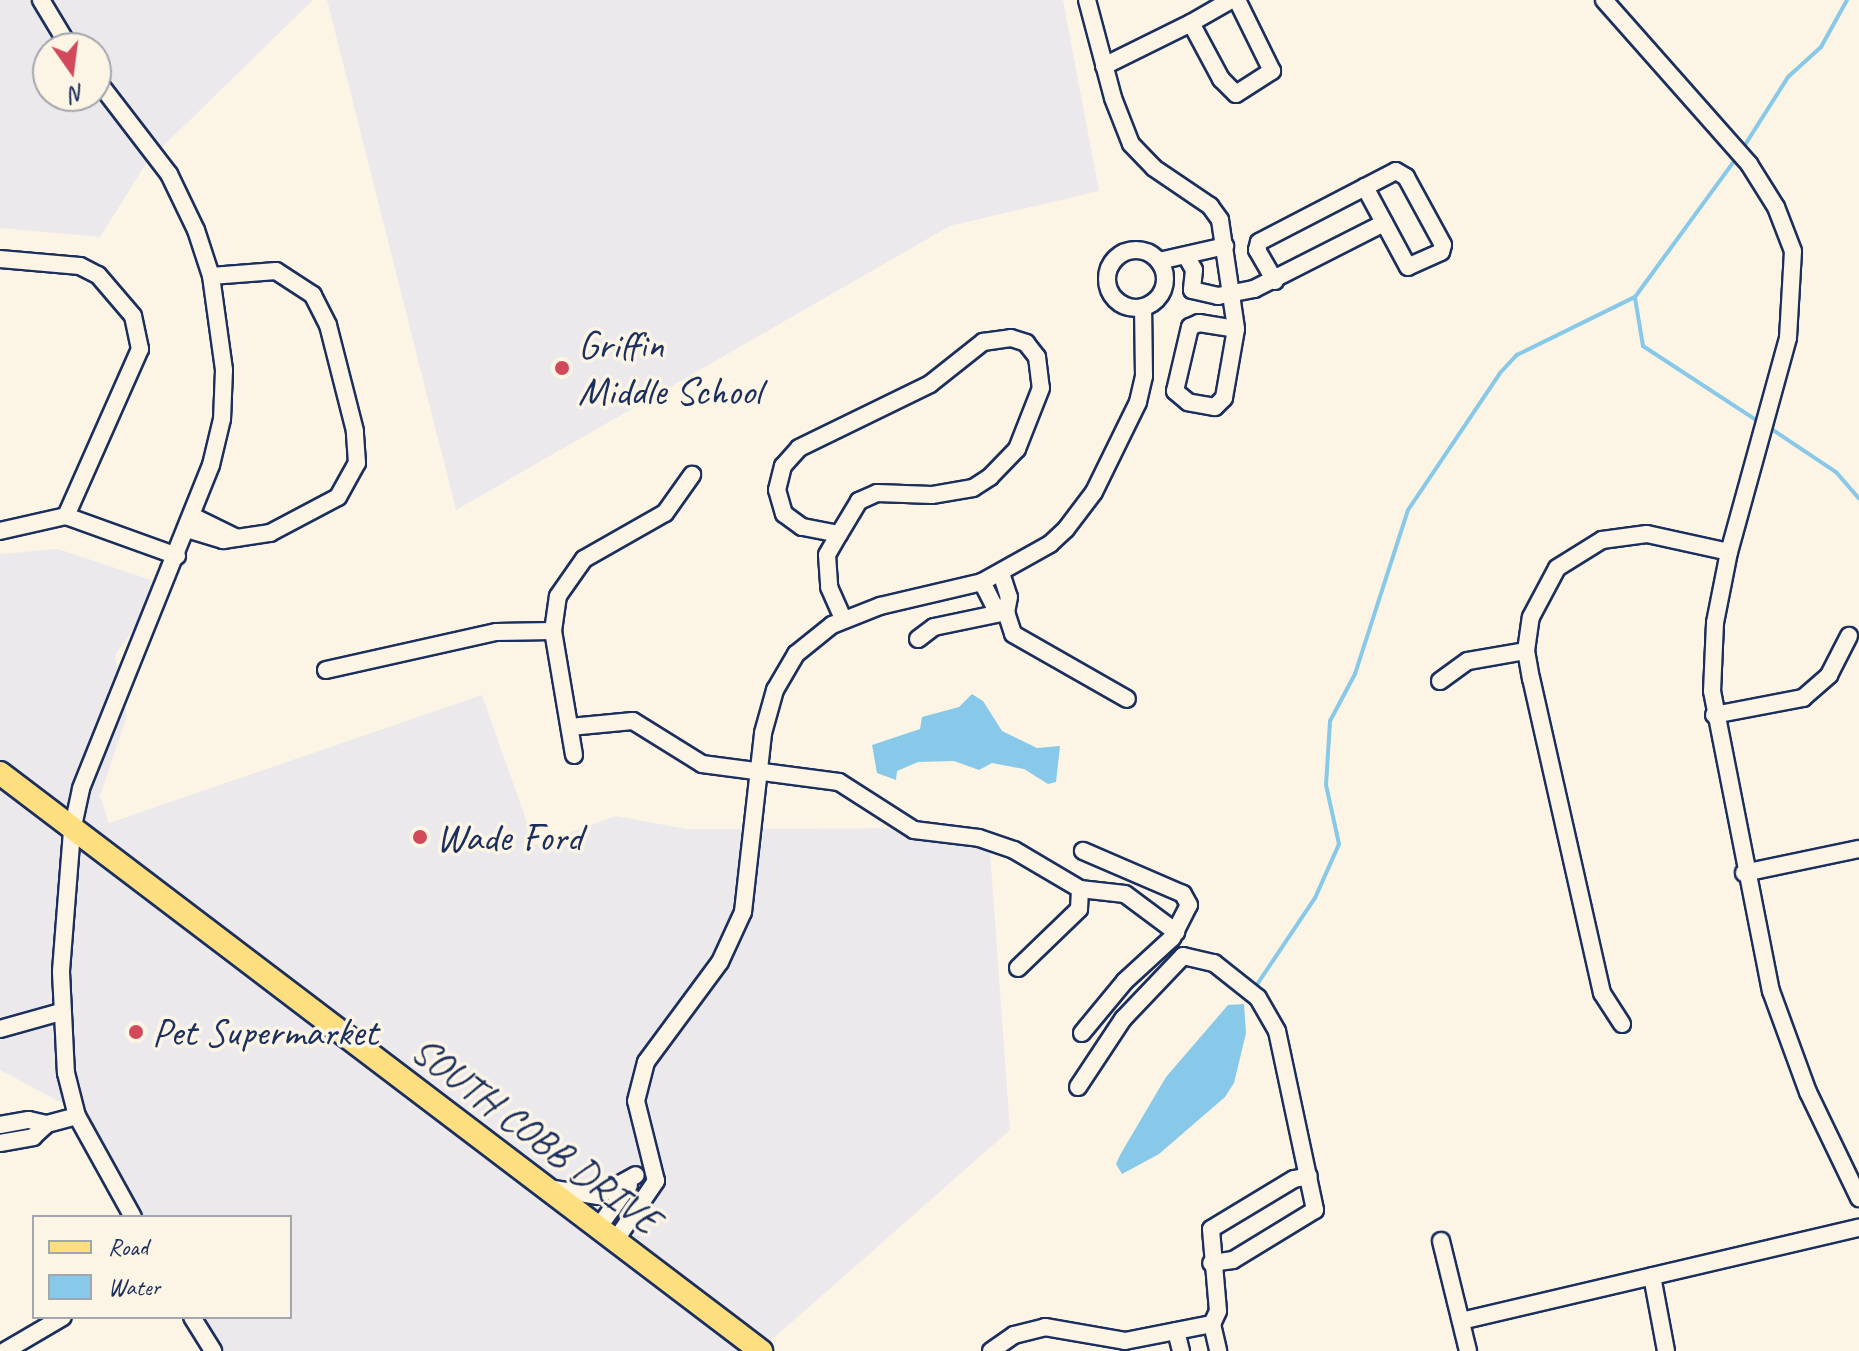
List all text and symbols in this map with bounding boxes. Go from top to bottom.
north arrow [32,32,112,112]
text: N [67,78,87,109]
place label: Griffin Middle School [578,321,762,415]
marker: Griffin Middle School [553,359,571,377]
place label: Wade Ford [436,813,582,861]
marker: Wade Ford [411,828,429,846]
place label: Pet Supermarket [152,1008,376,1056]
marker: Pet Supermarket [127,1023,145,1041]
street label: SOUTH COBB DRIVE [402,1026,670,1244]
legend [32,1215,292,1319]
text: Road [108,1232,148,1262]
text: Water [108,1272,160,1302]

